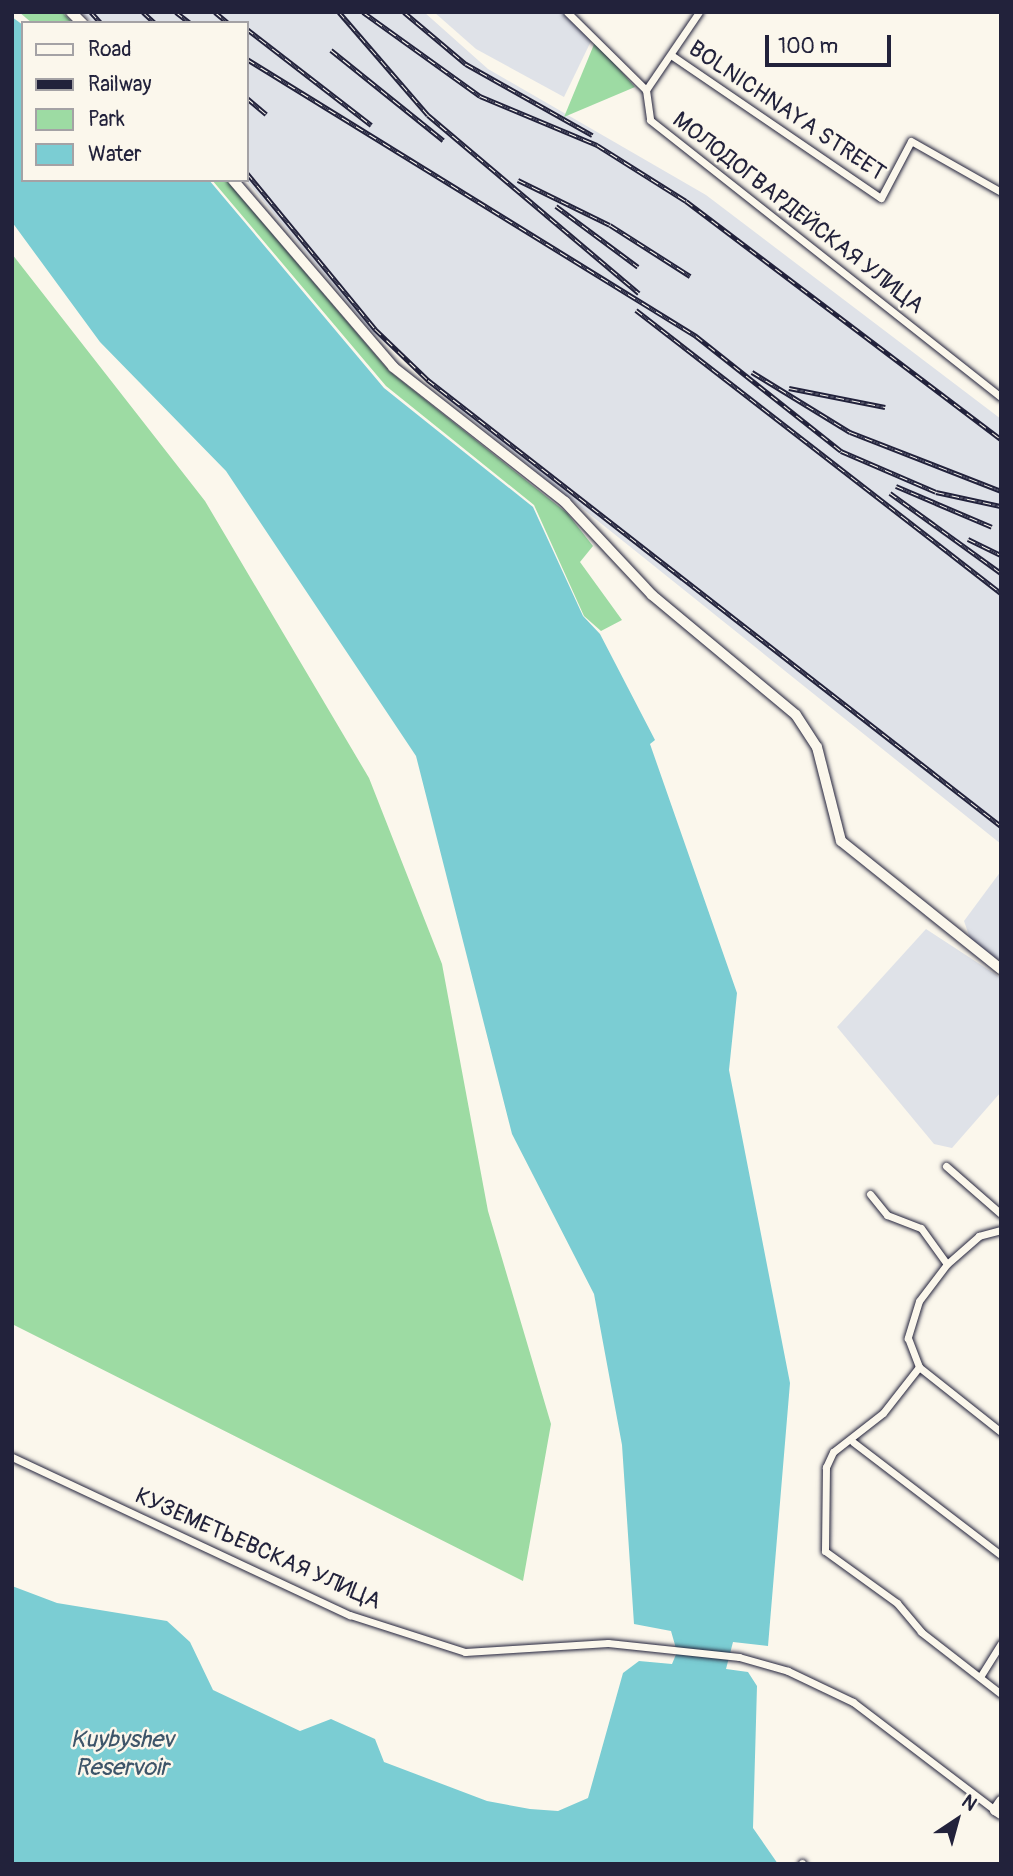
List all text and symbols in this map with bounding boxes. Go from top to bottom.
legend [21,21,248,182]
scale bar [768,21,894,65]
text: 100 m [778,33,838,60]
street label: BOLNICHNAYA STREET [683,35,891,187]
text: Road [88,36,132,63]
text: Railway [88,71,152,98]
text: Park [88,106,125,133]
street label: МОЛОДОГВАРДЕЙСКАЯ УЛИЦА [667,106,929,320]
text: Water [88,141,141,168]
street label: КУЗЕМЕТЬЕВСКАЯ УЛИЦА [131,1482,385,1616]
water label: Kuybyshev Reservoir [70,1726,174,1782]
north arrow [922,1785,992,1855]
text: N [957,1790,982,1816]

